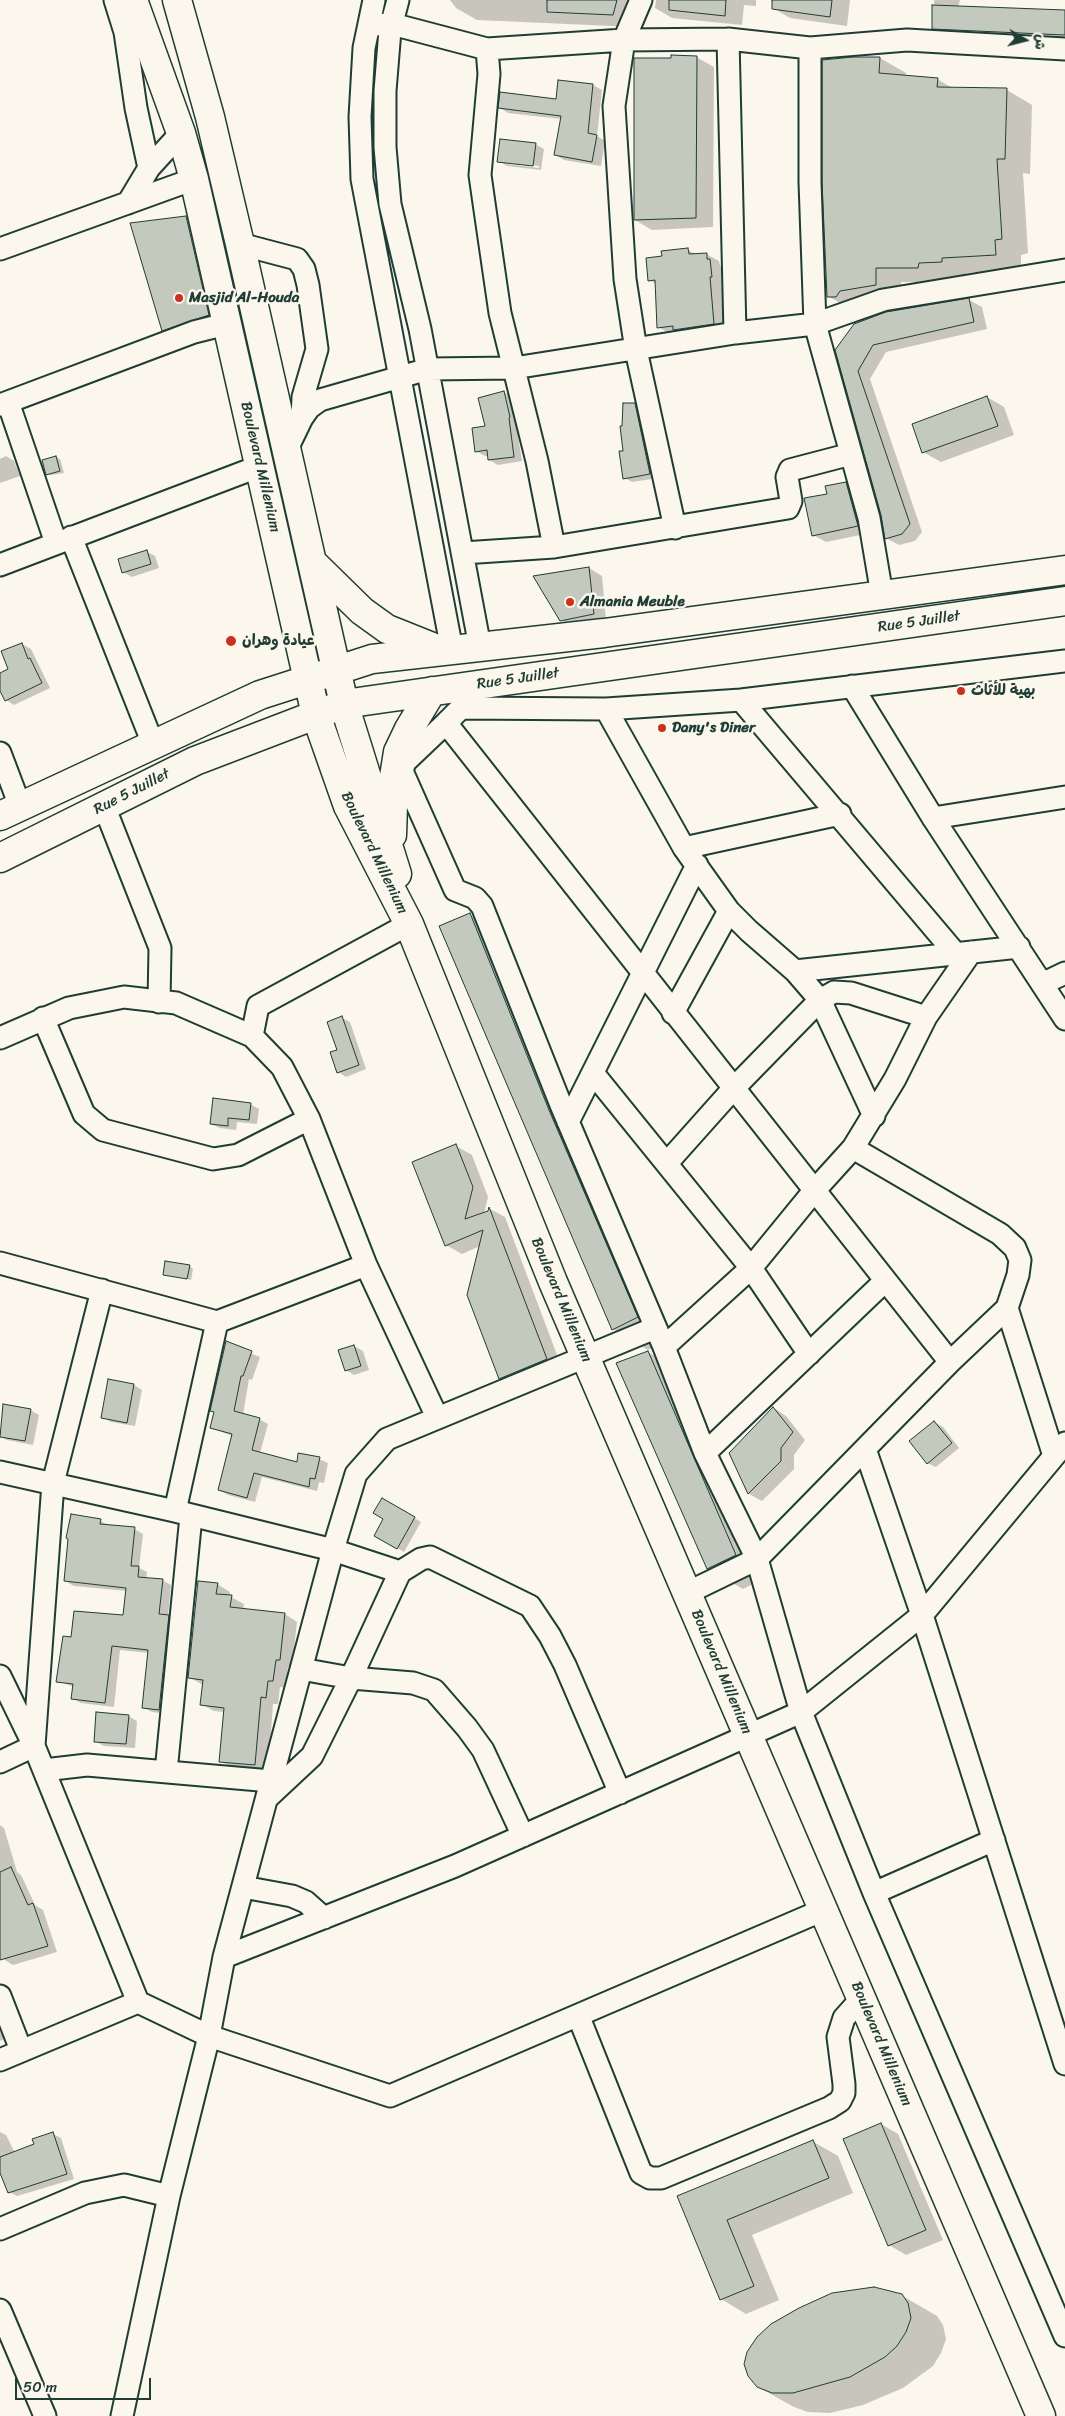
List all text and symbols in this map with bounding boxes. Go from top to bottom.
north arrow [1000,15,1050,65]
text: ش [1027,33,1054,52]
place label: Masjid Al-Houda [189,289,299,307]
marker: Masjid Al-Houda [173,292,185,304]
street label: Boulevard Millenium [236,400,284,534]
place label: Almania Meuble [580,593,685,611]
marker: Almania Meuble [564,596,576,608]
street label: Rue 5 Juillet [877,607,961,637]
place label: عيادة وهران [242,632,314,650]
marker: عيادة وهران [224,634,238,648]
street label: Rue 5 Juillet [476,664,560,694]
place label: بهية للأثاث [971,682,1035,700]
marker: بهية للأثاث [955,685,967,697]
place label: Dany's Diner [672,719,755,737]
marker: Dany's Diner [656,722,668,734]
street label: Rue 5 Juillet [91,765,173,819]
street label: Boulevard Millenium [337,789,411,917]
street label: Boulevard Millenium [527,1235,595,1365]
street label: Boulevard Millenium [687,1607,755,1737]
street label: Boulevard Millenium [847,1979,915,2109]
scale bar [18,2368,154,2400]
text: 50 m [23,2374,57,2400]

